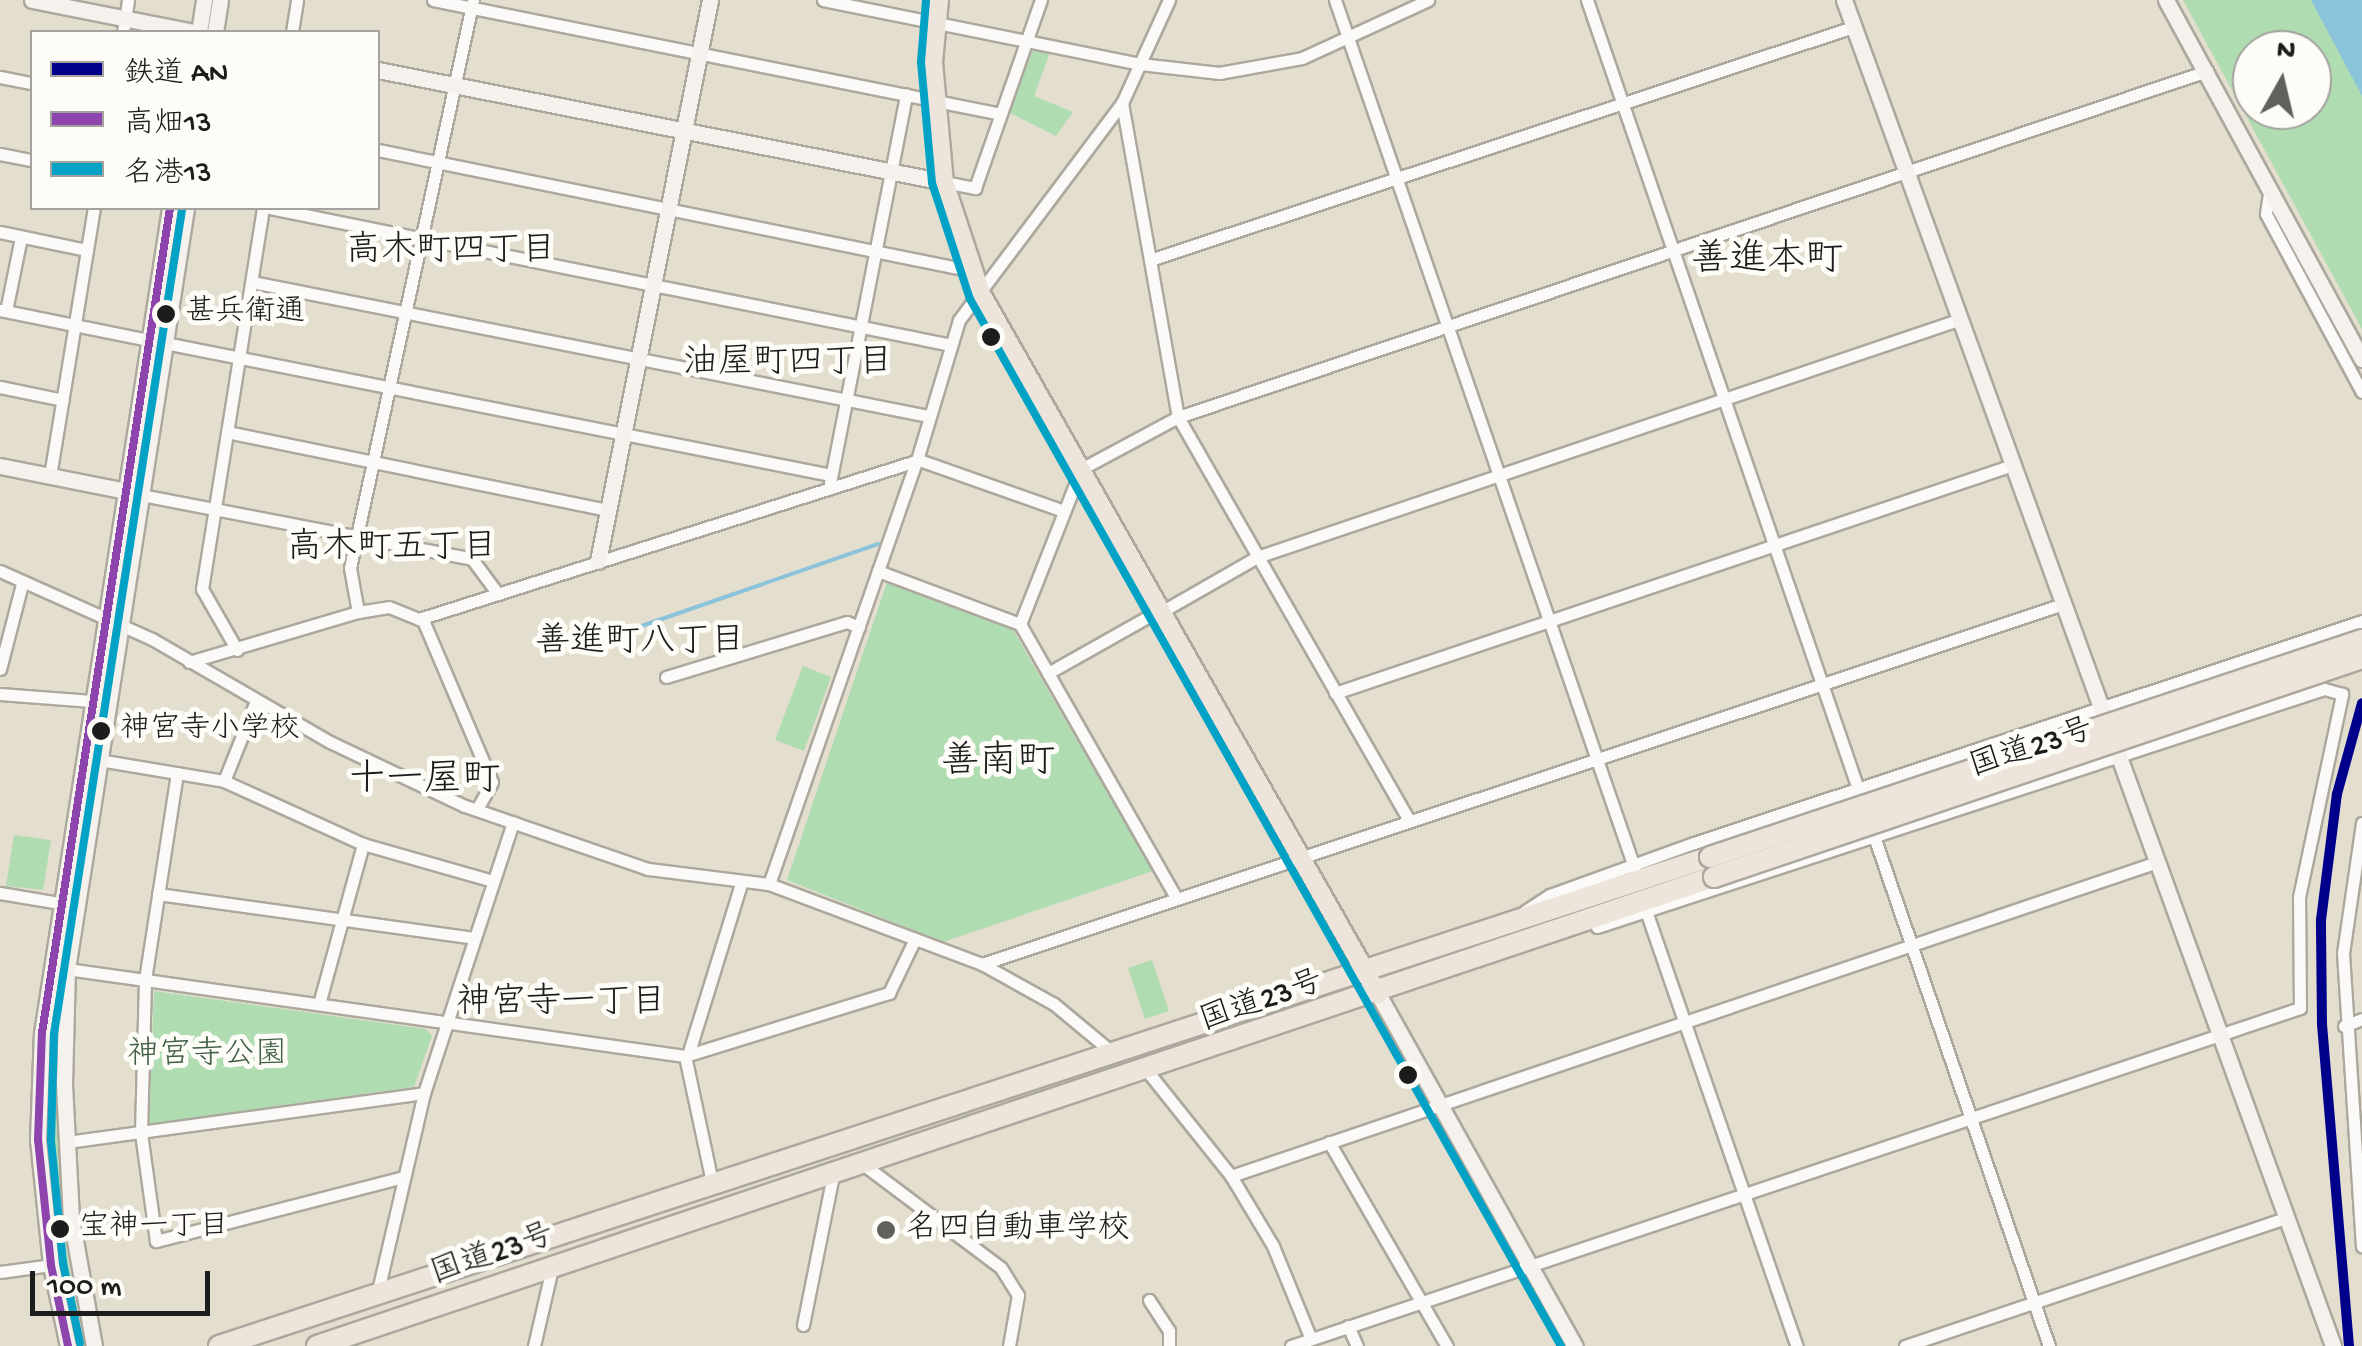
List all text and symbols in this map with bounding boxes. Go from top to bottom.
legend [30,30,380,210]
north arrow [2232,30,2332,130]
text: N [2275,34,2297,69]
text: 鉄道 AN [124,58,228,93]
text: 高畑13 [124,108,212,143]
text: 名港13 [124,158,212,193]
district label: 高木町四丁目 [346,232,556,274]
district label: 善進本町 [1691,240,1843,286]
place label: 甚兵衛通 [185,296,305,332]
marker: 甚兵衛通 [156,304,176,324]
unlabelled marker [981,327,1001,347]
district label: 油屋町四丁目 [683,344,893,386]
district label: 高木町五丁目 [287,529,497,571]
district label: 善進町八丁目 [535,623,745,665]
street label: 国道23号 [1965,712,2099,788]
place label: 神宮寺小学校 [120,713,300,749]
marker: 神宮寺小学校 [91,721,111,741]
district label: 善南町 [941,742,1055,788]
district label: 十一屋町 [348,760,500,806]
street label: 国道23号 [1195,964,1329,1042]
district label: 神宮寺一丁目 [456,984,666,1026]
park label: 神宮寺公園 [127,1037,287,1075]
unlabelled marker [1398,1065,1418,1085]
place label: 宝神一丁目 [79,1211,229,1247]
place label: 名四自動車学校 [906,1211,1130,1249]
street label: 国道23号 [426,1217,560,1295]
marker: 宝神一丁目 [50,1219,70,1239]
marker: 名四自動車学校 [875,1219,897,1241]
scale bar [35,1251,215,1313]
text: 100 m [47,1271,122,1306]

